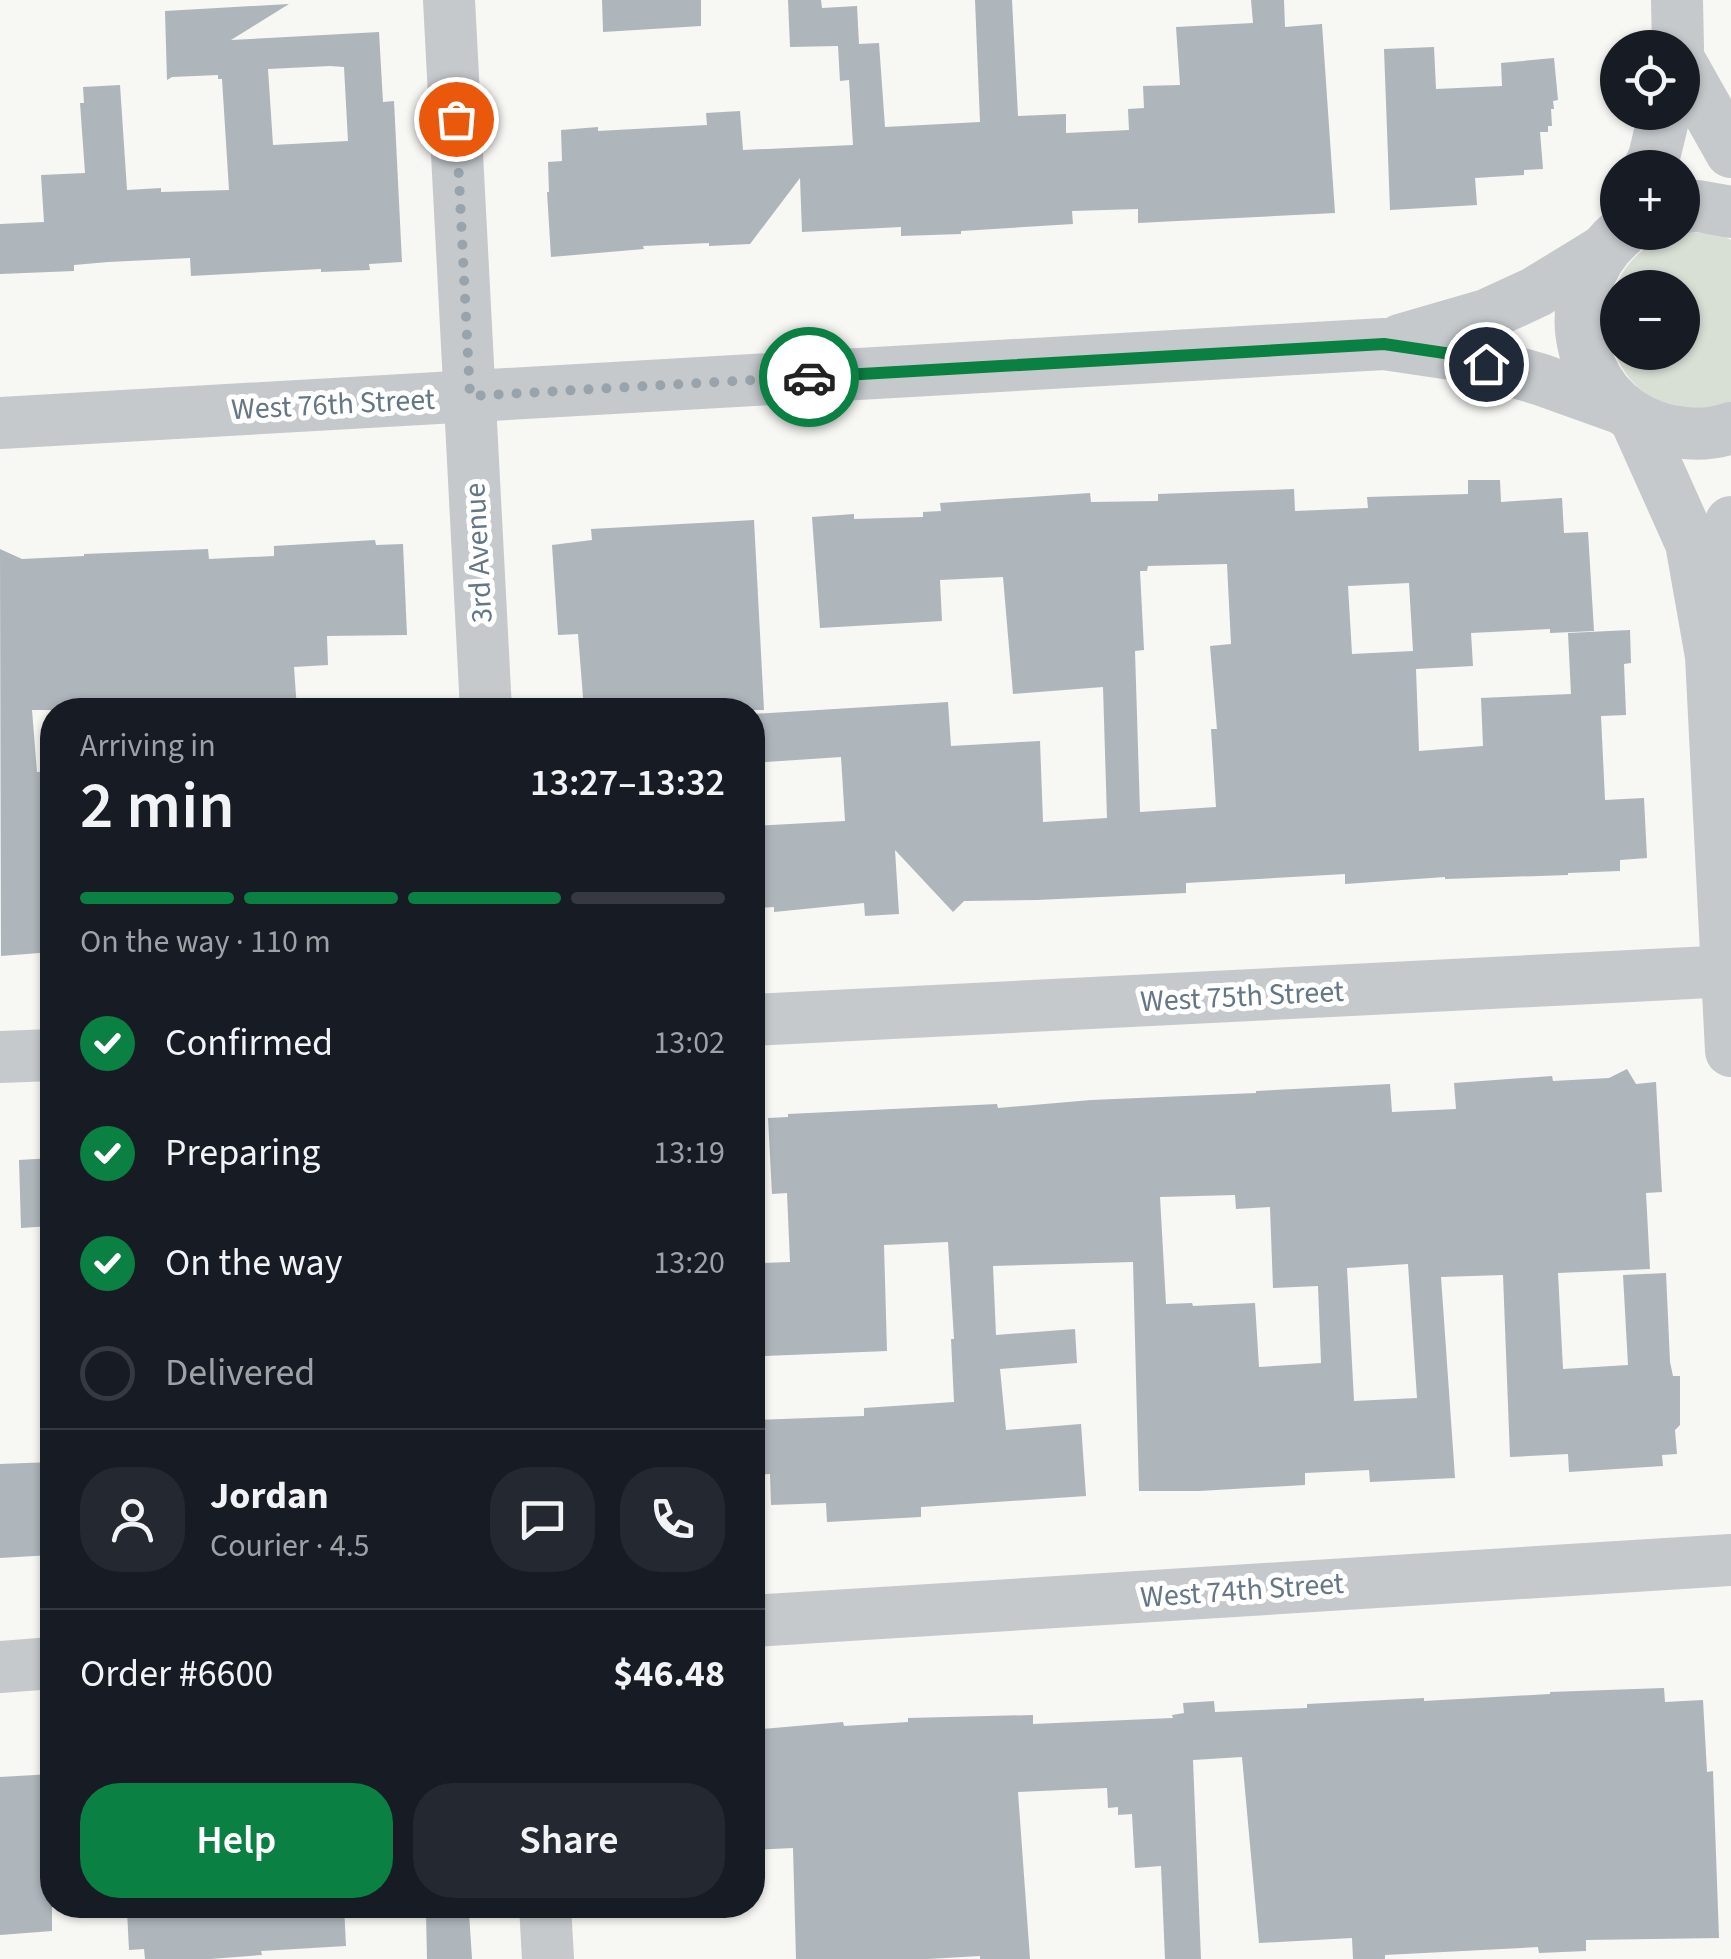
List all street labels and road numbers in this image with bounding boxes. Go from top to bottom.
street label: West 76th Street [230,378,436,431]
street label: 3rd Avenue [453,482,504,624]
street label: West 75th Street [1139,970,1345,1023]
street label: West 74th Street [1139,1562,1345,1619]

